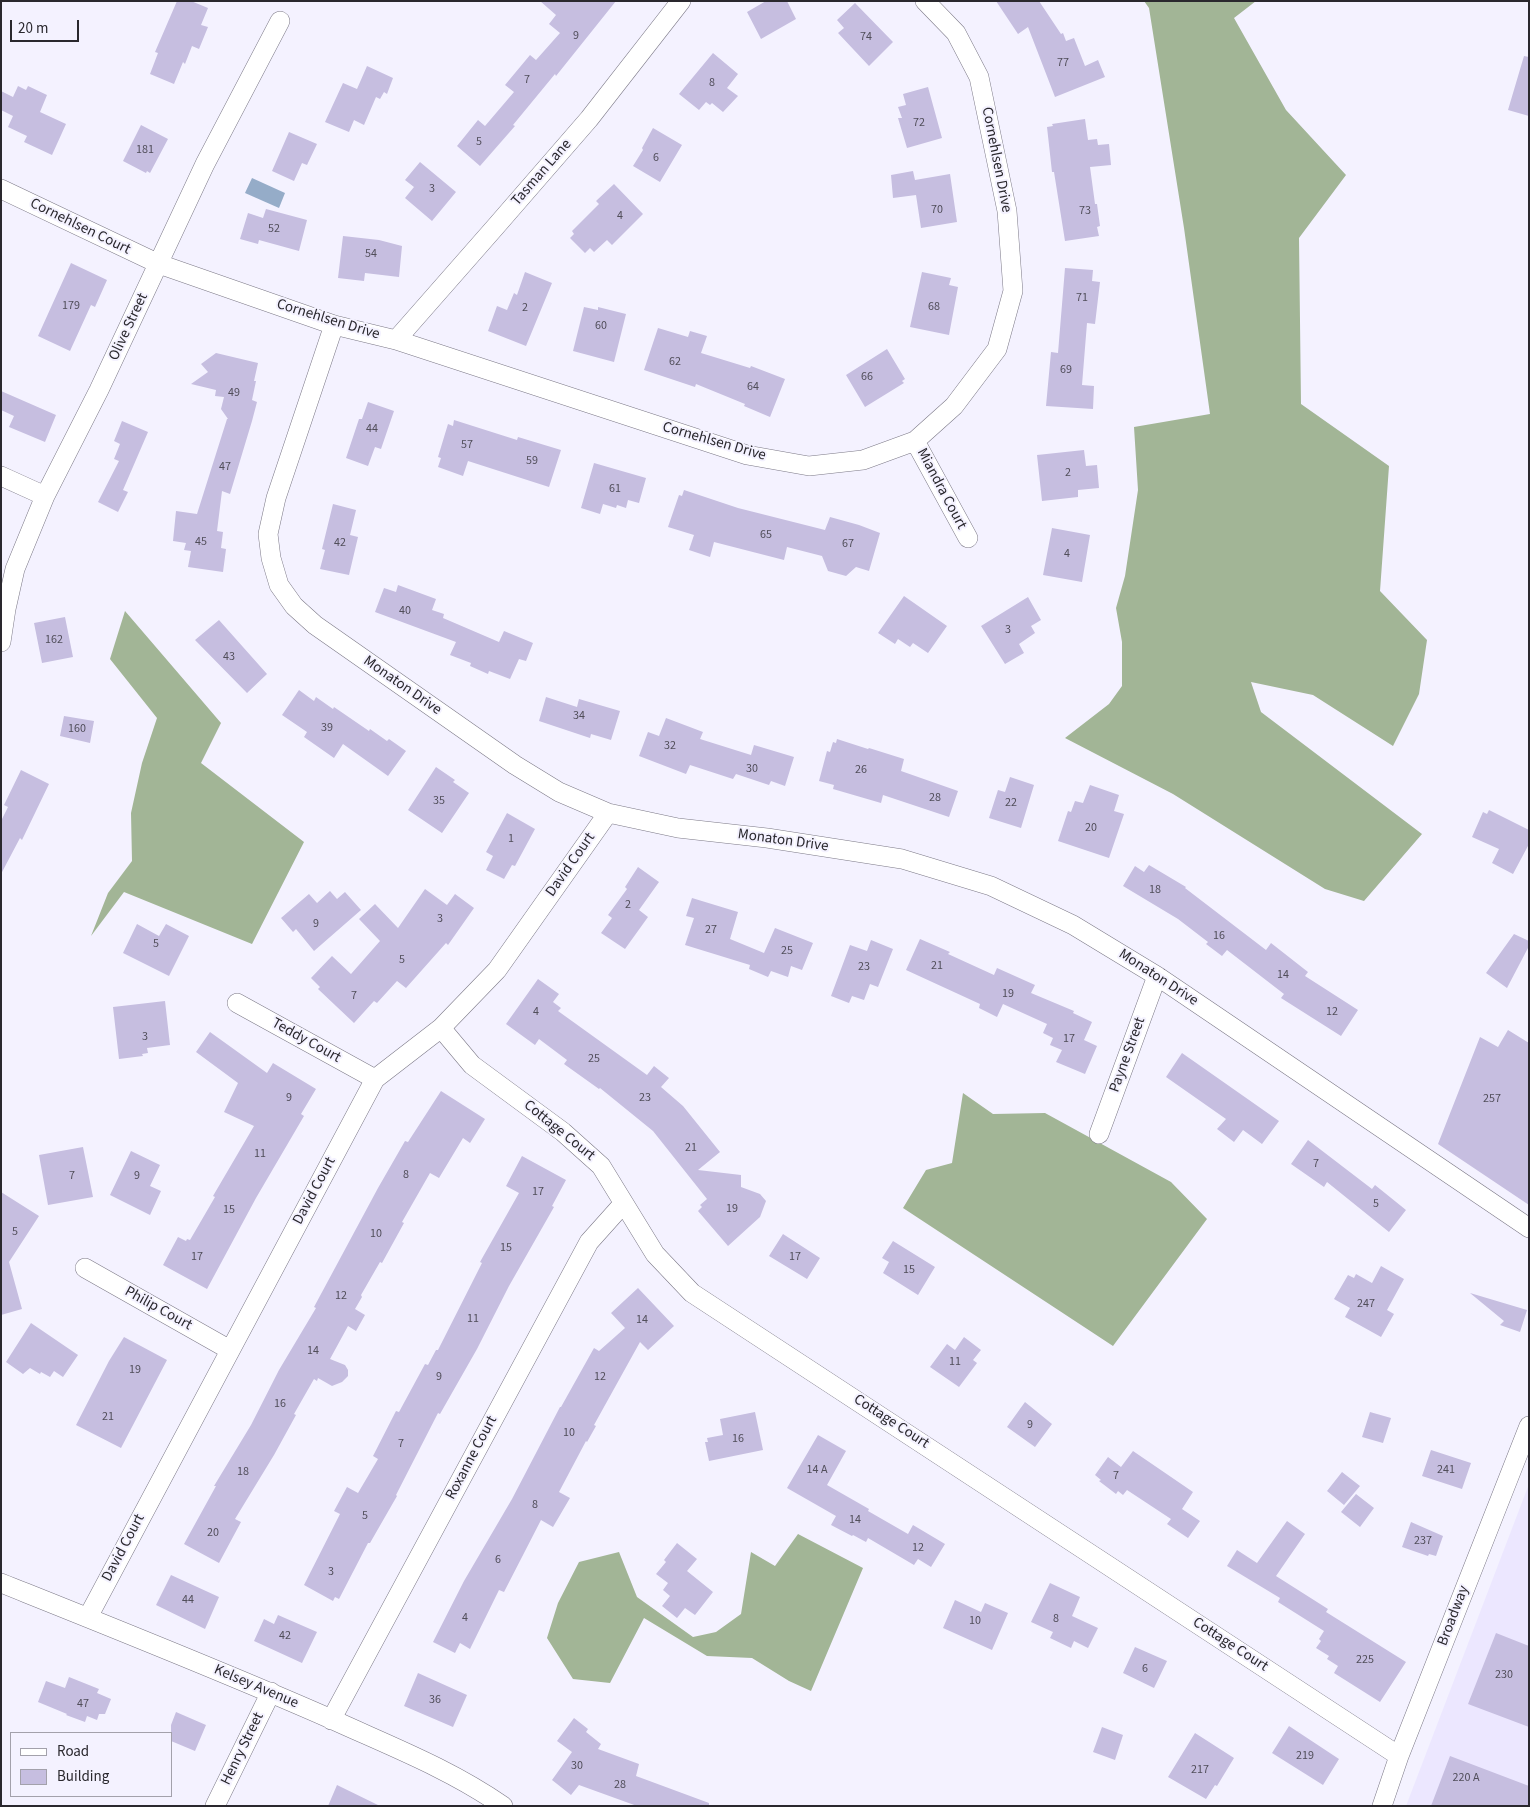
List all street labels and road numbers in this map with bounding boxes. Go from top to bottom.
street label: Cornehlsen Drive [977,106,1015,214]
street label: Tasman Lane [508,136,576,210]
street label: Cornehlsen Court [27,195,133,259]
street label: Olive Street [106,290,152,364]
street label: Cornehlsen Drive [274,296,382,344]
street label: Cornehlsen Drive [660,419,768,465]
street label: Miandra Court [912,445,970,533]
street label: Monaton Drive [359,652,445,720]
street label: Monaton Drive [737,826,829,856]
street label: David Court [542,830,600,900]
street label: Monaton Drive [1115,946,1201,1010]
street label: Teddy Court [268,1015,344,1067]
street label: Payne Street [1106,1015,1150,1095]
street label: Cottage Court [520,1097,598,1165]
street label: David Court [290,1154,340,1228]
street label: Philip Court [121,1283,195,1335]
street label: Cottage Court [850,1391,932,1453]
street label: Roxanne Court [442,1413,502,1503]
street label: David Court [99,1511,149,1585]
street label: Broadway [1434,1583,1474,1649]
street label: Cottage Court [1189,1614,1271,1676]
street label: Kelsey Avenue [211,1661,301,1713]
street label: Henry Street [218,1710,268,1788]

